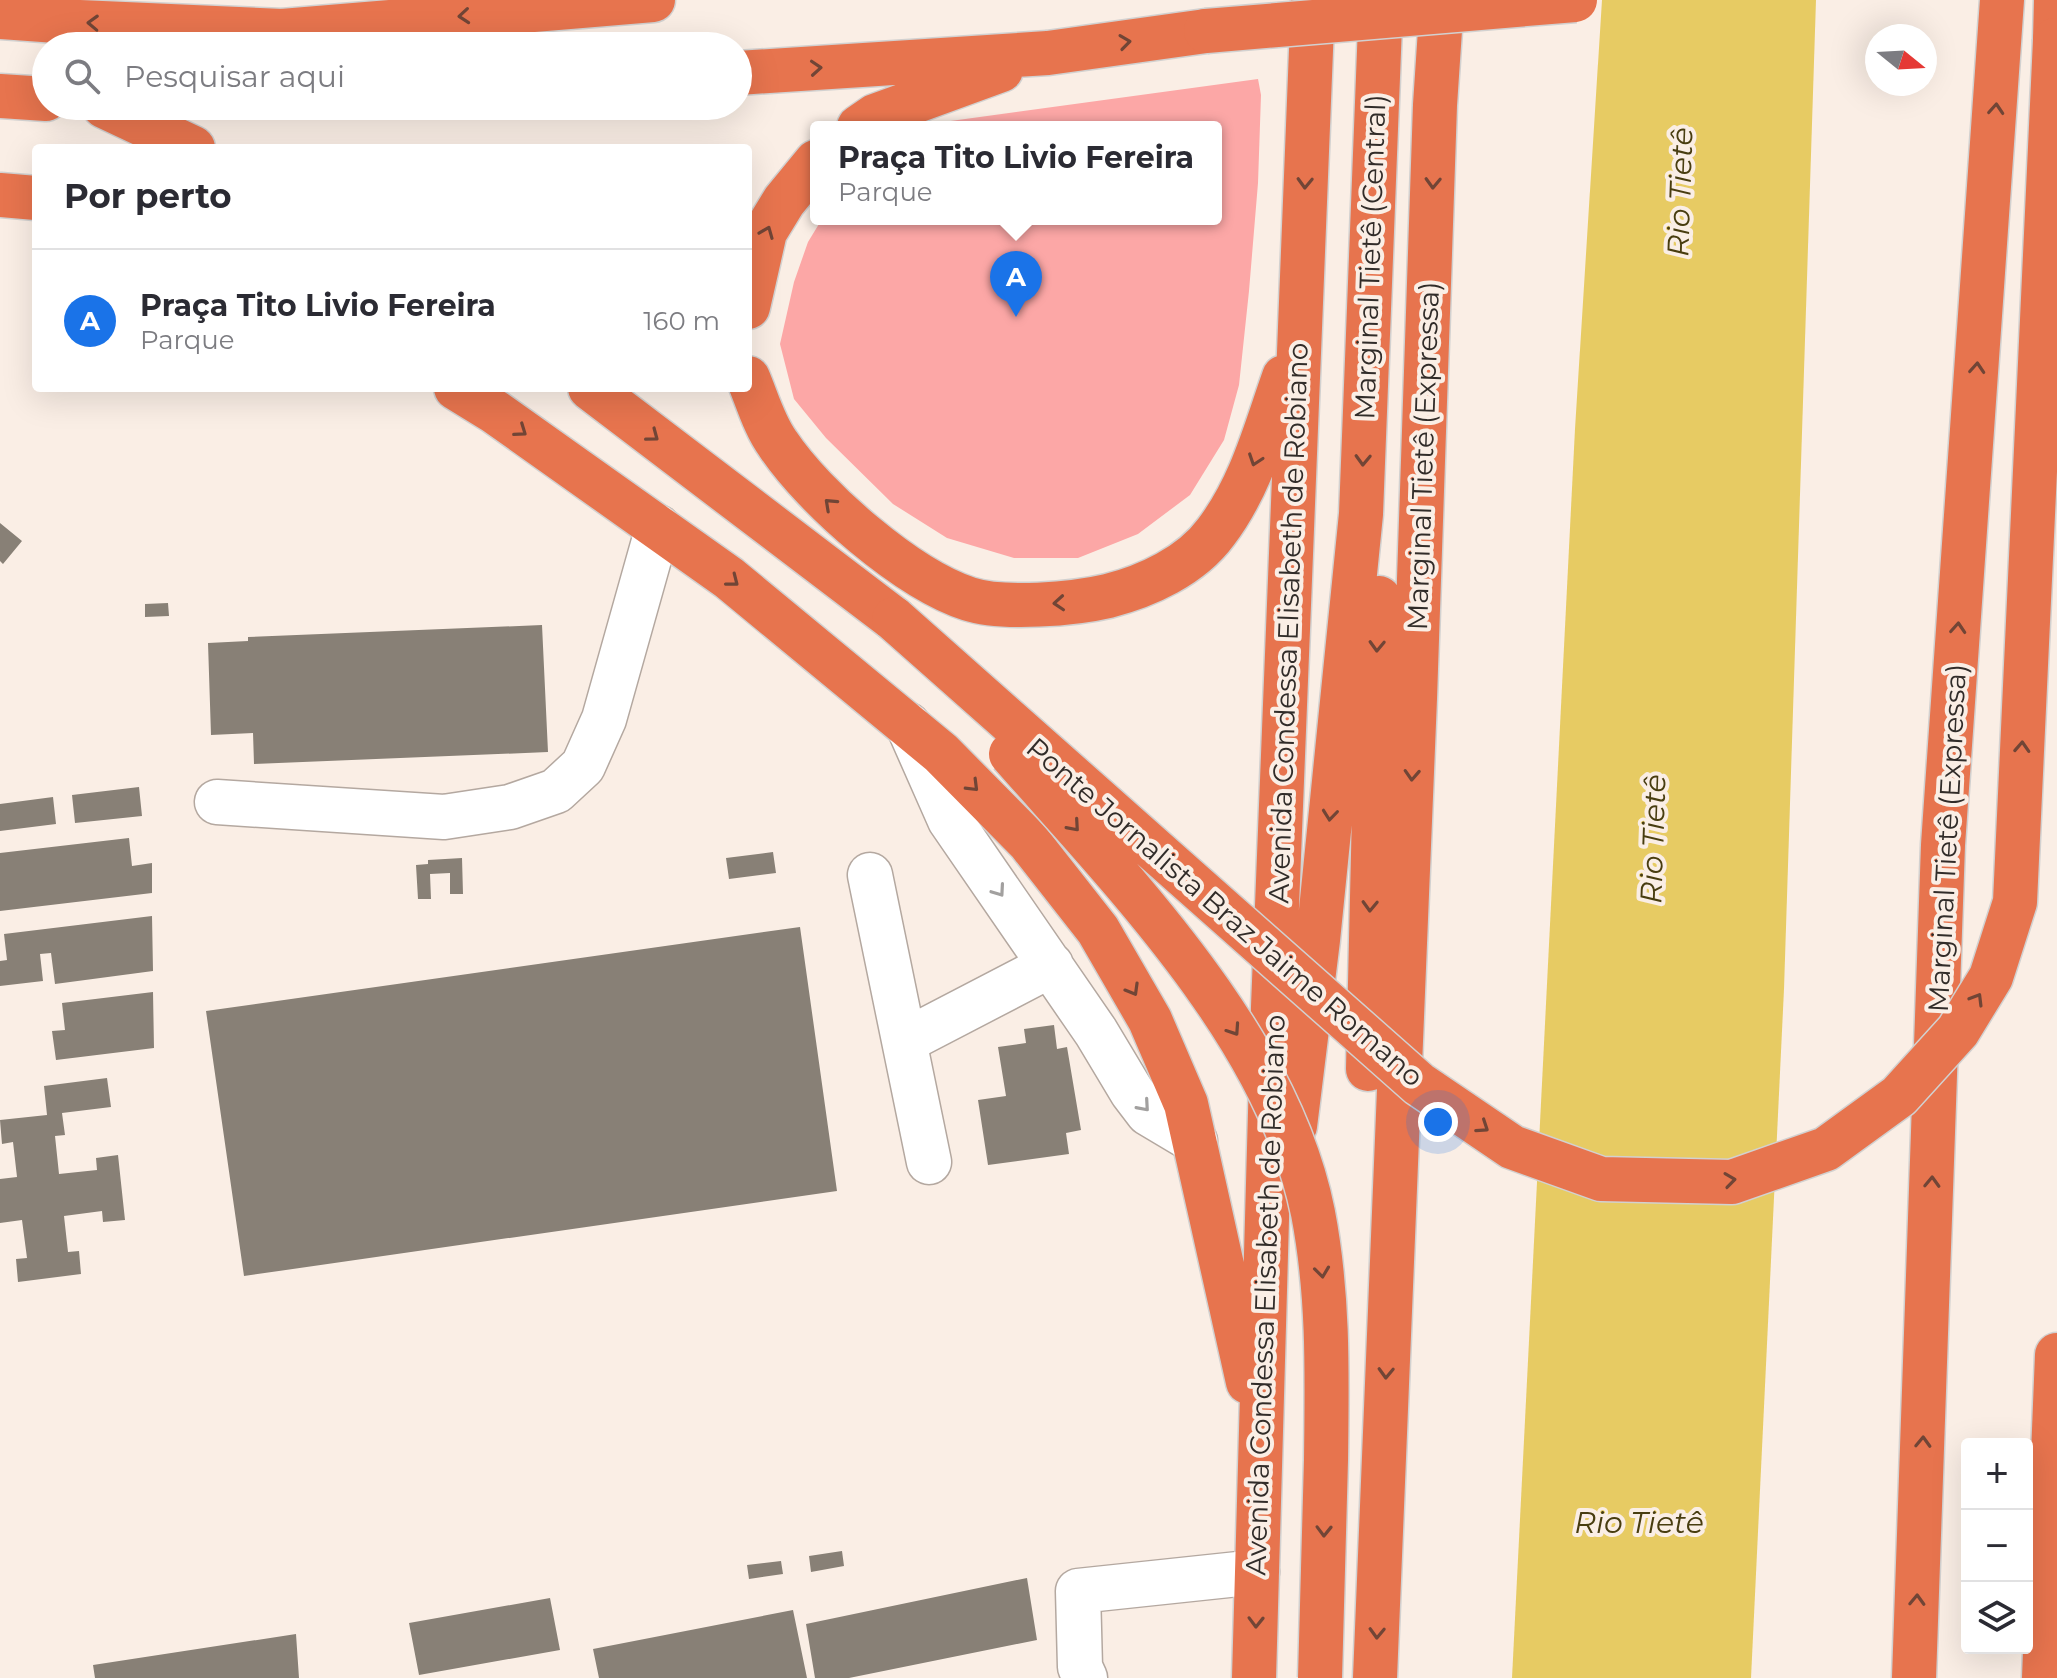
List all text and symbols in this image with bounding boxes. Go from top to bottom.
one-way arrow [457,7,470,24]
one-way arrow [86,14,99,31]
north arrow [1865,24,1937,96]
search box [32,32,752,120]
one-way arrow [1118,34,1132,51]
icon: search [60,54,104,98]
text: Pesquisar aqui [124,58,345,95]
one-way arrow [810,60,823,77]
street label: Marginal Tietê (Central) [1347,94,1393,420]
one-way arrow [1987,102,2004,115]
popup [810,121,1222,225]
water label: Rio Tietê [1659,127,1701,257]
text: Praça Tito Livio Fereira [838,139,1194,176]
text: Por perto [64,175,232,217]
text: Parque [838,176,933,208]
one-way arrow [1297,177,1314,190]
one-way arrow [1424,177,1441,190]
one-way arrow [758,226,774,240]
pin: A [990,251,1042,317]
street label: Marginal Tietê (Expressa) [1400,281,1446,631]
text: Praça Tito Livio Fereira [140,287,496,324]
text: A [80,305,100,337]
text: 160 m [643,305,720,337]
text: Parque [140,324,235,356]
street label: Avenida Condessa Elisabeth de Robiano [1261,342,1315,904]
one-way arrow [1968,361,1985,374]
one-way arrow [512,421,526,435]
one-way arrow [645,427,659,441]
one-way arrow [1249,452,1265,466]
one-way arrow [1354,454,1371,467]
one-way arrow [825,500,840,514]
one-way arrow [724,572,739,586]
one-way arrow [1053,594,1066,611]
one-way arrow [1949,621,1966,634]
one-way arrow [1369,640,1386,653]
street label: Marginal Tietê (Expressa) [1921,663,1973,1013]
street label: Ponte Jornalista Braz Jaime Romano [1020,730,1430,1094]
one-way arrow [2013,740,2030,753]
one-way arrow [1403,769,1420,782]
water label: Rio Tietê [1632,774,1674,904]
one-way arrow [964,777,978,791]
one-way arrow [1322,809,1339,822]
one-way arrow [1064,816,1079,831]
one-way arrow [989,882,1004,896]
one-way arrow [1362,900,1379,913]
one-way arrow [1123,981,1139,995]
one-way arrow [1968,994,1983,1008]
street label: Avenida Condessa Elisabeth de Robiano [1238,1014,1292,1576]
one-way arrow [1224,1021,1239,1036]
one-way arrow [1134,1097,1149,1112]
your location [1418,1102,1458,1142]
one-way arrow [1474,1117,1488,1132]
one-way arrow [1724,1172,1737,1189]
one-way arrow [1923,1175,1940,1188]
one-way arrow [1314,1266,1331,1279]
one-way arrow [1378,1367,1395,1380]
one-way arrow [1915,1435,1932,1448]
map controls [1961,1438,2033,1654]
button: + [1961,1438,2033,1510]
water label: Rio Tietê [1574,1504,1704,1541]
button: − [1961,1510,2033,1582]
one-way arrow [1315,1525,1333,1538]
button: layers [1961,1582,2033,1654]
one-way arrow [1909,1593,1926,1606]
one-way arrow [1247,1616,1264,1629]
one-way arrow [1368,1627,1385,1640]

